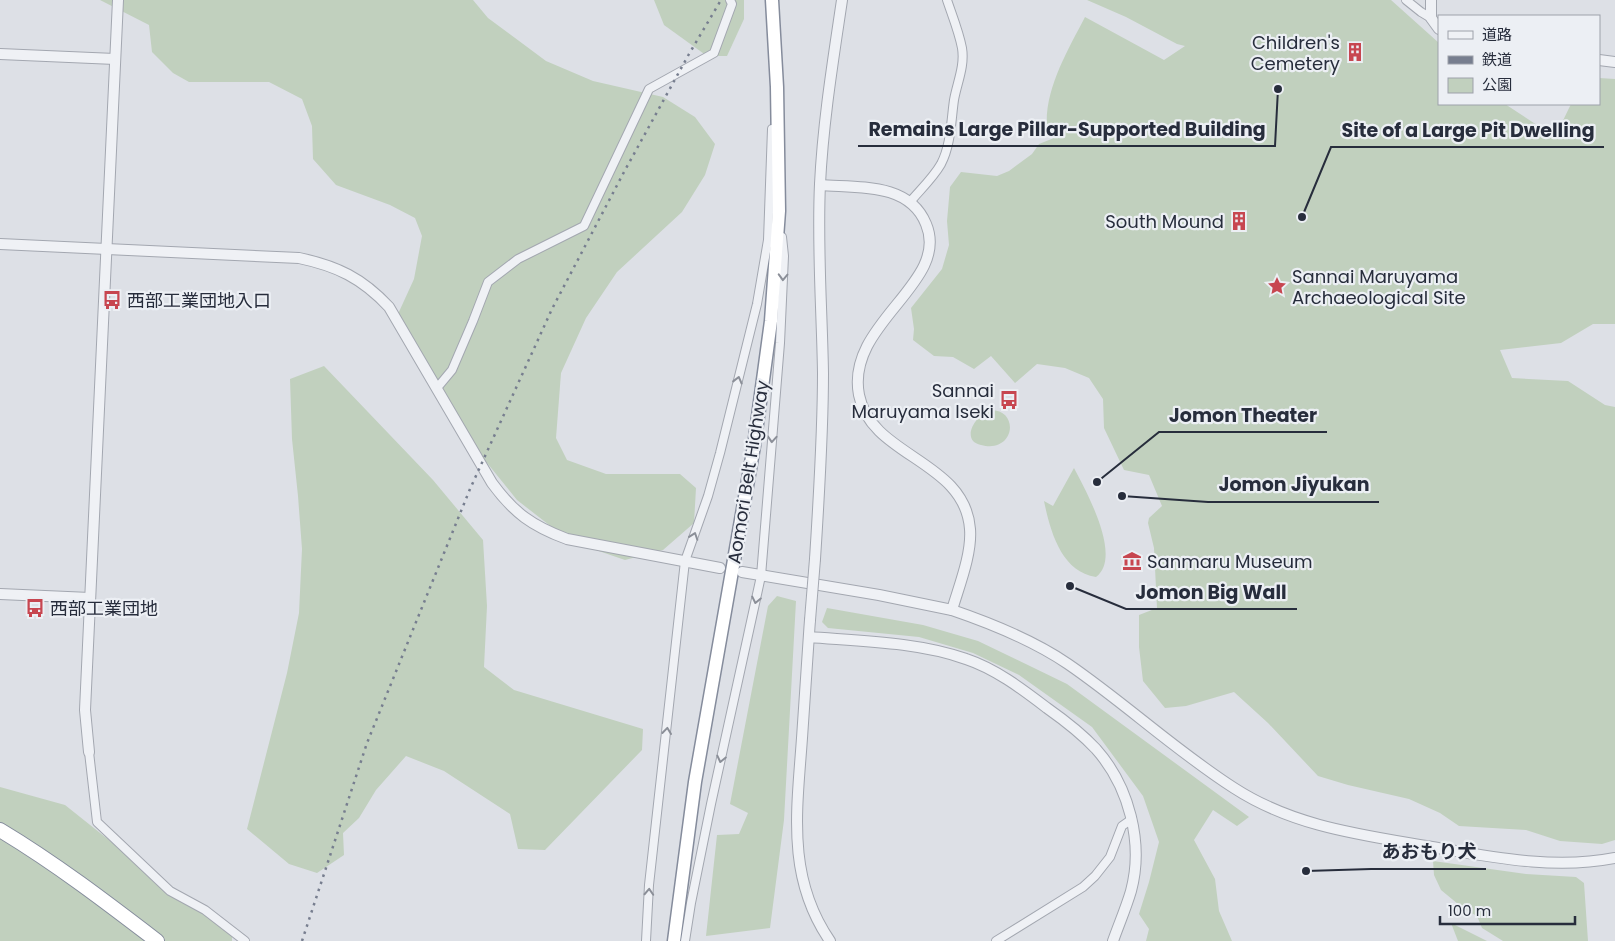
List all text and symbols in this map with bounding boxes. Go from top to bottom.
legend [1438,15,1600,105]
text: 道路 [1482,24,1512,45]
place label: Children's Cemetery [1251,30,1340,76]
building icon: Children's Cemetery [1344,41,1366,63]
text: 鉄道 [1482,49,1512,70]
text: 公園 [1482,74,1512,95]
callout: Remains Large Pillar-Supported Building [858,112,1275,146]
callout: Site of a Large Pit Dwelling [1331,113,1604,147]
text: Remains Large Pillar-Supported Building [868,116,1266,143]
text: Site of a Large Pit Dwelling [1341,117,1595,144]
place label: South Mound [1105,209,1224,234]
building icon: South Mound [1228,210,1250,232]
place label: Sannai Maruyama Archaeological Site [1292,264,1466,310]
one-way arrow [777,273,788,281]
place icon: Sannai Maruyama Archaeological Site [1266,275,1288,297]
place label: 西部工業団地入口 [127,288,271,313]
bus stop icon: 西部工業団地入口 [101,289,123,311]
one-way arrow [732,375,743,384]
place label: Sannai Maruyama Iseki [852,378,994,424]
street label: Aomori Belt Highway [721,379,775,565]
bus stop icon: Sannai Maruyama Iseki [998,389,1020,411]
callout: Jomon Theater [1159,398,1327,432]
text: Jomon Theater [1169,402,1317,429]
one-way arrow [767,435,778,443]
callout: Jomon Jiyukan [1208,468,1379,502]
text: Jomon Jiyukan [1219,471,1370,498]
one-way arrow [688,532,698,540]
place label: Sanmaru Museum [1147,549,1313,574]
museum icon: Sanmaru Museum [1121,550,1143,572]
callout: Jomon Big Wall [1126,575,1297,609]
text: Jomon Big Wall [1135,579,1287,606]
place label: 西部工業団地 [50,596,158,621]
one-way arrow [751,596,762,605]
bus stop icon: 西部工業団地 [24,597,46,619]
one-way arrow [661,726,672,734]
one-way arrow [716,754,726,763]
callout: あおもり犬 [1371,835,1486,869]
text: あおもり犬 [1381,838,1477,865]
one-way arrow [643,888,654,896]
scale bar [1440,894,1575,926]
text: 100 m [1448,900,1491,921]

